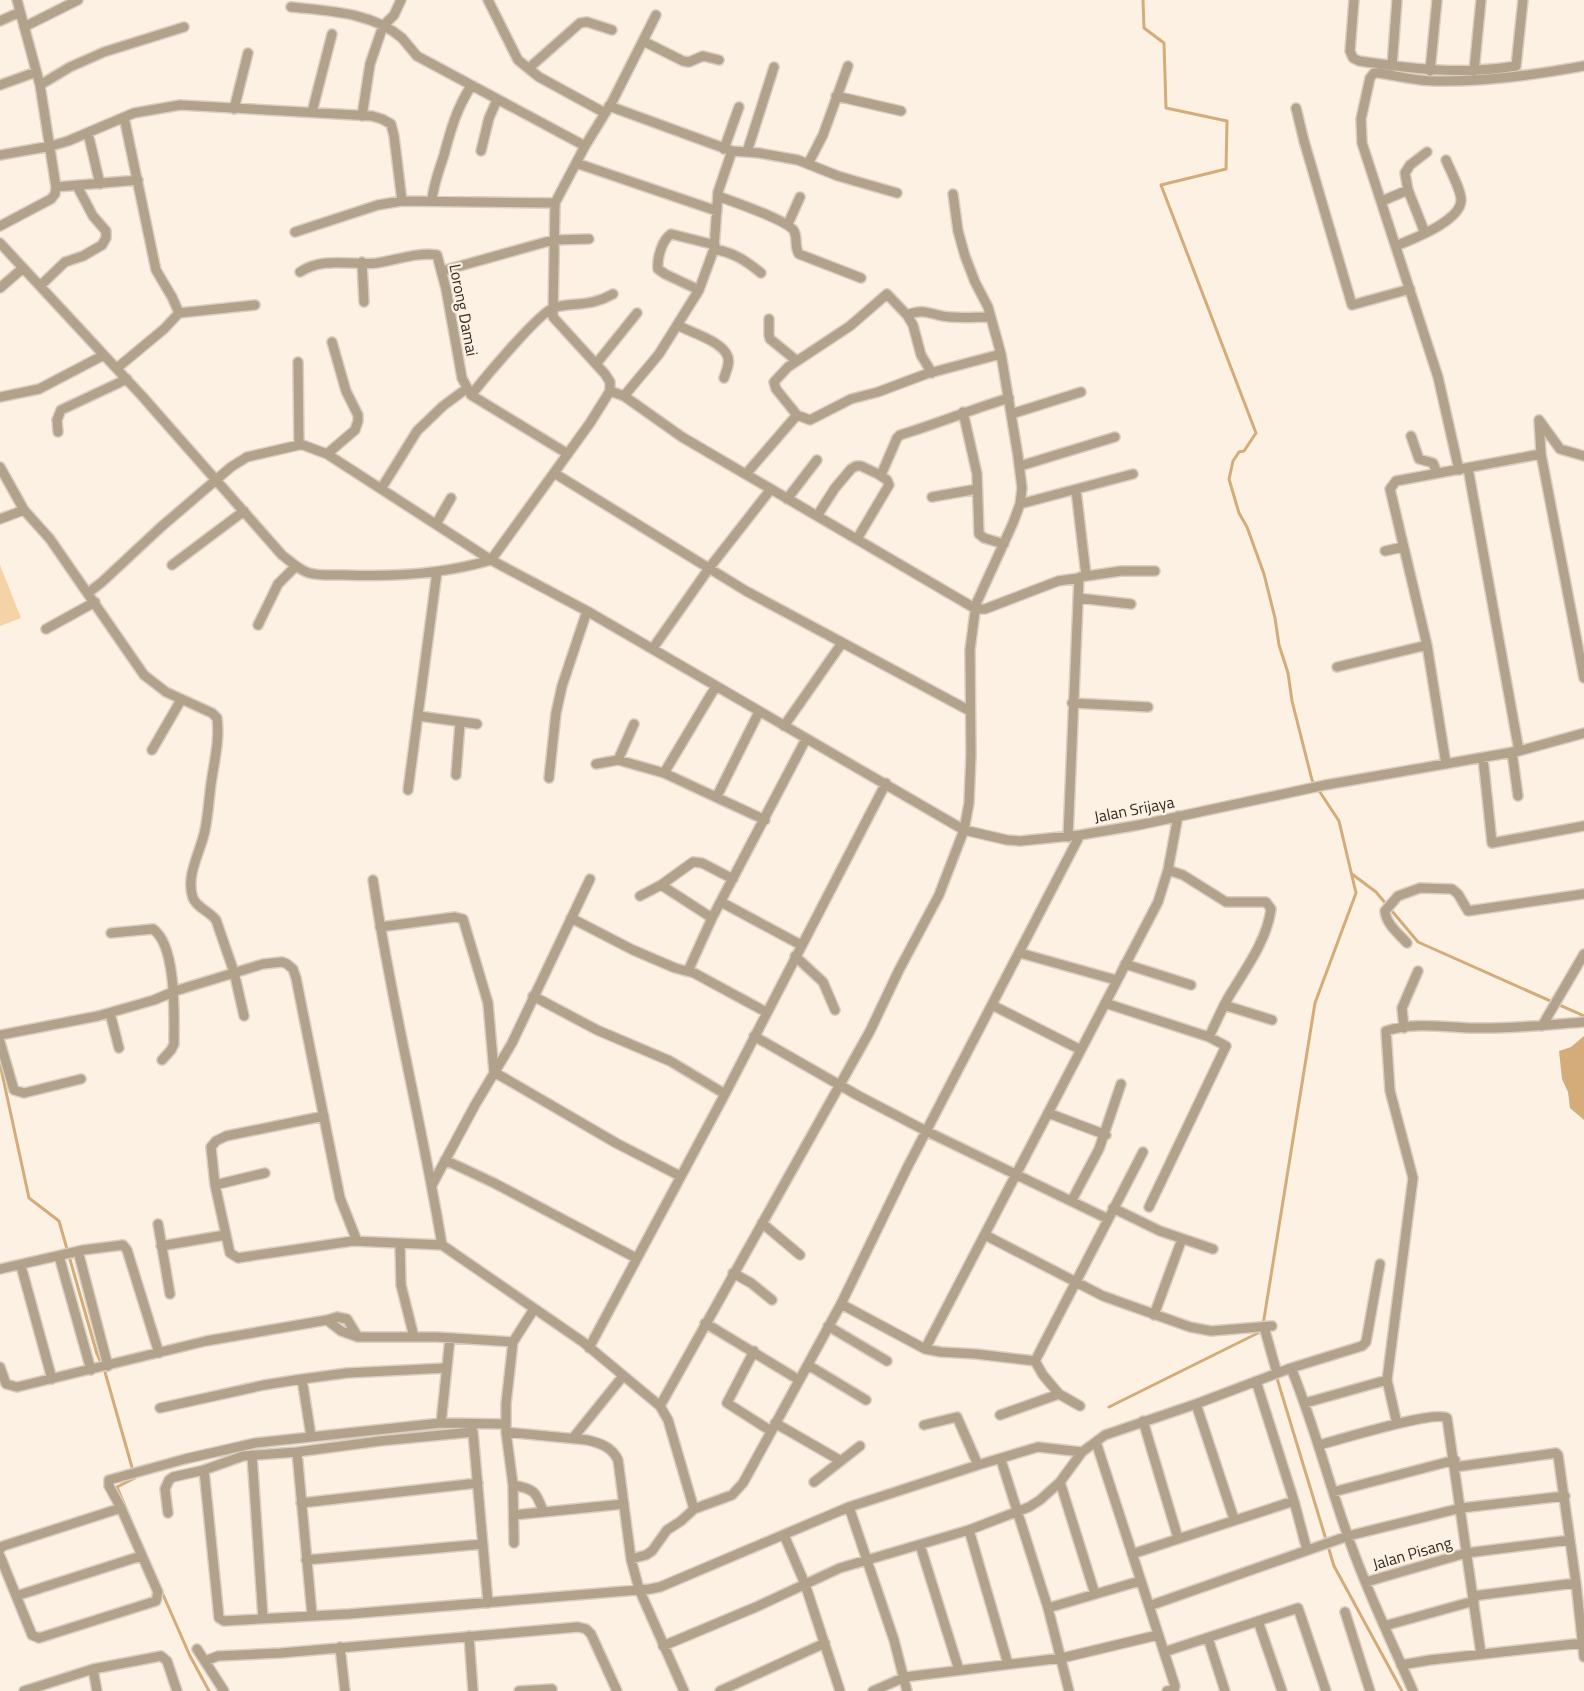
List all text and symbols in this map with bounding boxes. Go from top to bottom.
street label: Lorong Damai [443,262,485,358]
street label: Jalan Srijaya [1092,789,1176,829]
street label: Jalan Pisang [1369,1530,1455,1576]

